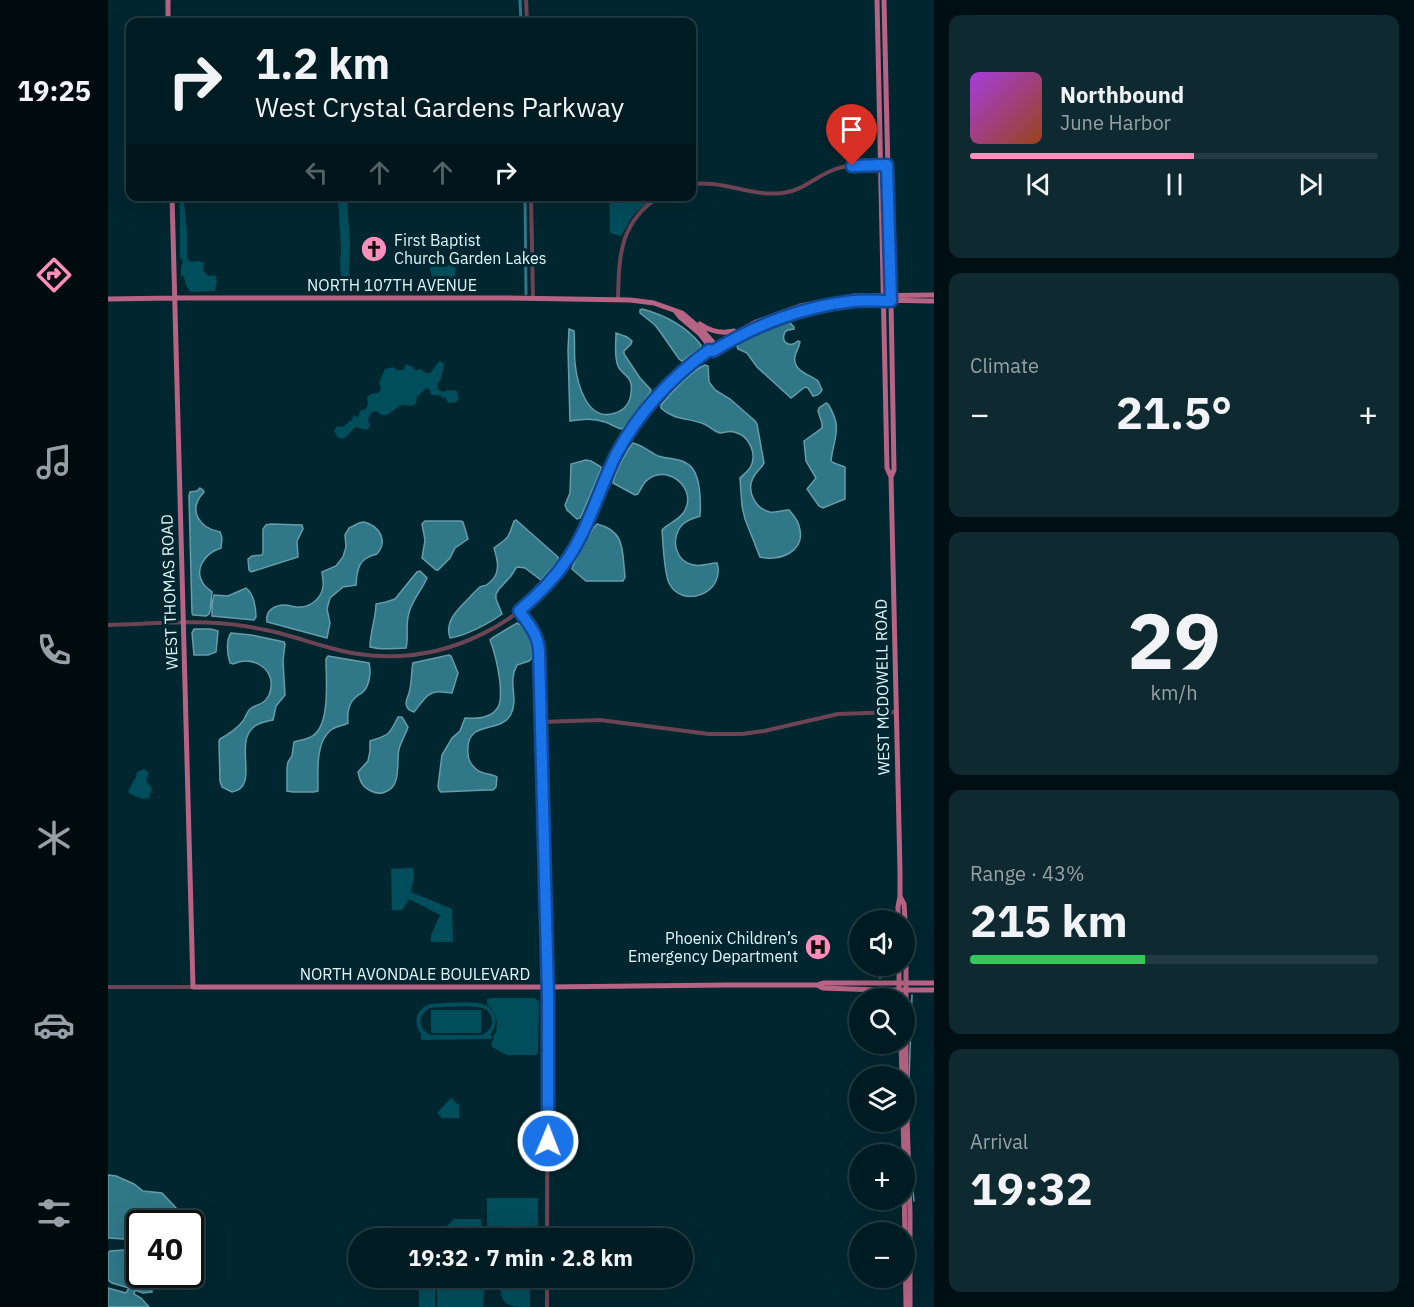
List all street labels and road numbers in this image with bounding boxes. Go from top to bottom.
street label: NORTH 107TH AVENUE [307,275,477,295]
street label: WEST THOMAS ROAD [156,514,182,670]
street label: WEST MCDOWELL ROAD [870,599,894,775]
street label: NORTH AVONDALE BOULEVARD [300,964,530,984]

